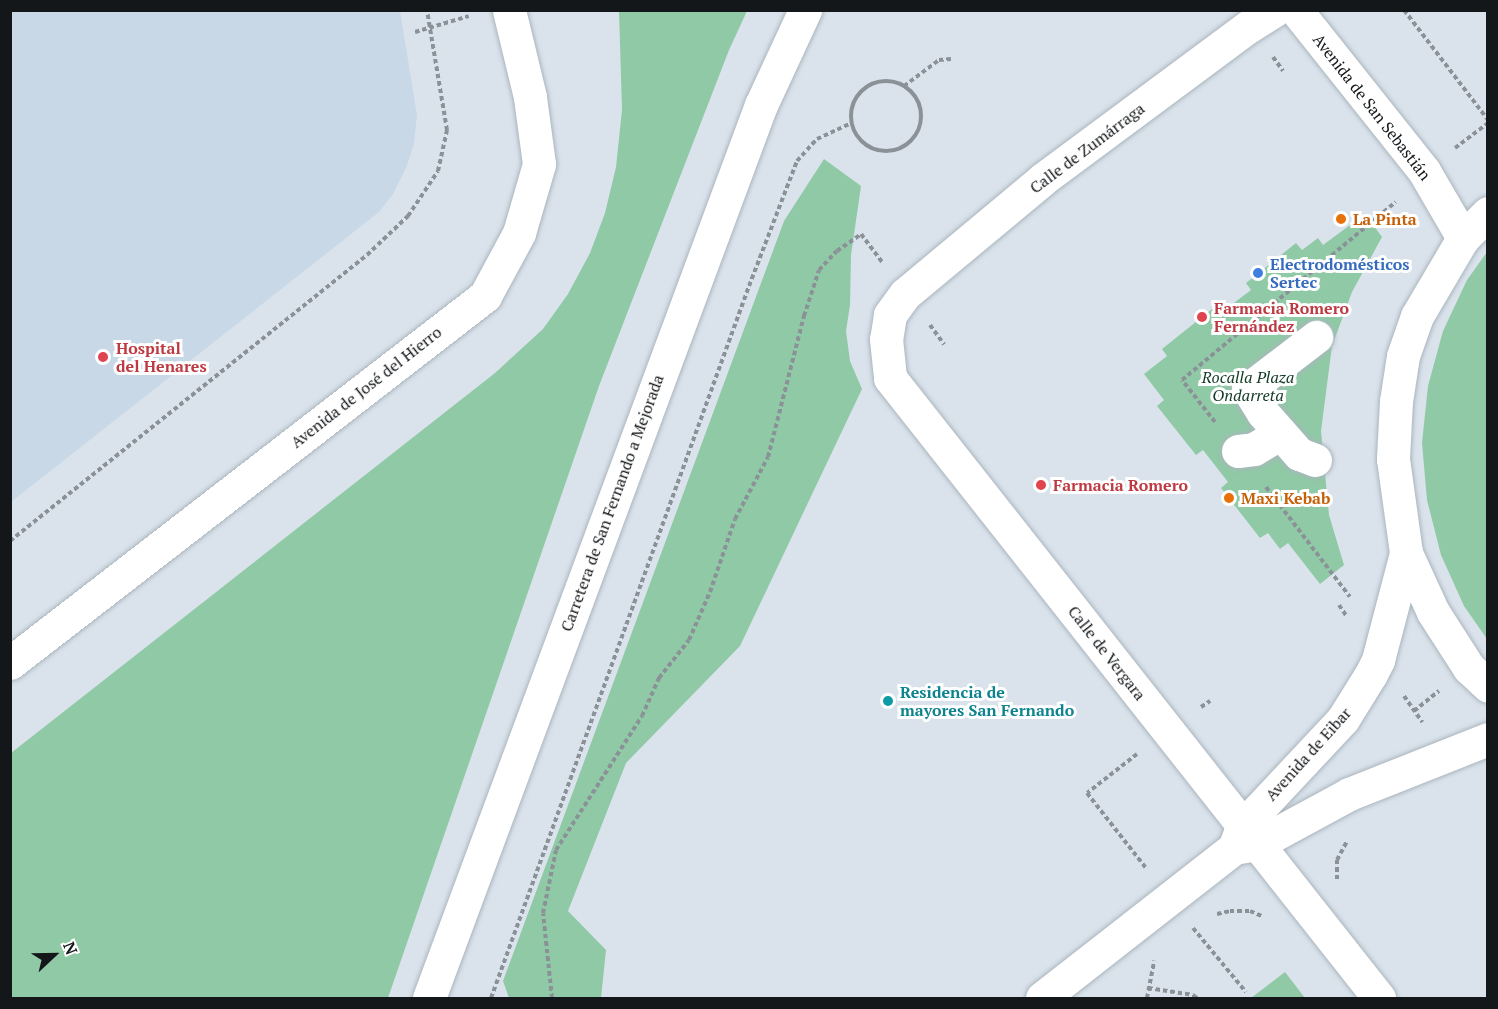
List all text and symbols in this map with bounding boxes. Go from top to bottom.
street label: Avenida de San Sebastián [1309,30,1435,184]
street label: Calle de Zumárraga [1026,99,1148,197]
place label: La Pinta [1353,209,1417,229]
marker: La Pinta [1334,212,1348,226]
place label: Electrodomésticos Sertec [1270,254,1410,292]
marker: Electrodomésticos Sertec [1251,266,1265,280]
place label: Farmacia Romero Fernández [1214,298,1349,336]
marker: Farmacia Romero Fernández [1195,310,1209,324]
street label: Avenida de José del Hierro [287,322,445,452]
place label: Hospital del Henares [116,338,207,376]
marker: Hospital del Henares [94,348,112,366]
park label: Rocalla Plaza Ondarreta [1202,367,1294,405]
street label: Carretera de San Fernando a Mejorada [556,372,668,634]
place label: Farmacia Romero [1053,475,1188,495]
marker: Farmacia Romero [1034,478,1048,492]
place label: Maxi Kebab [1241,488,1330,508]
marker: Maxi Kebab [1222,491,1236,505]
street label: Calle de Vergara [1064,602,1150,704]
place label: Residencia de mayores San Fernando [900,682,1074,720]
marker: Residencia de mayores San Fernando [881,694,895,708]
street label: Avenida de Eibar [1261,703,1355,805]
north arrow [24,925,84,985]
text: N [58,939,83,958]

